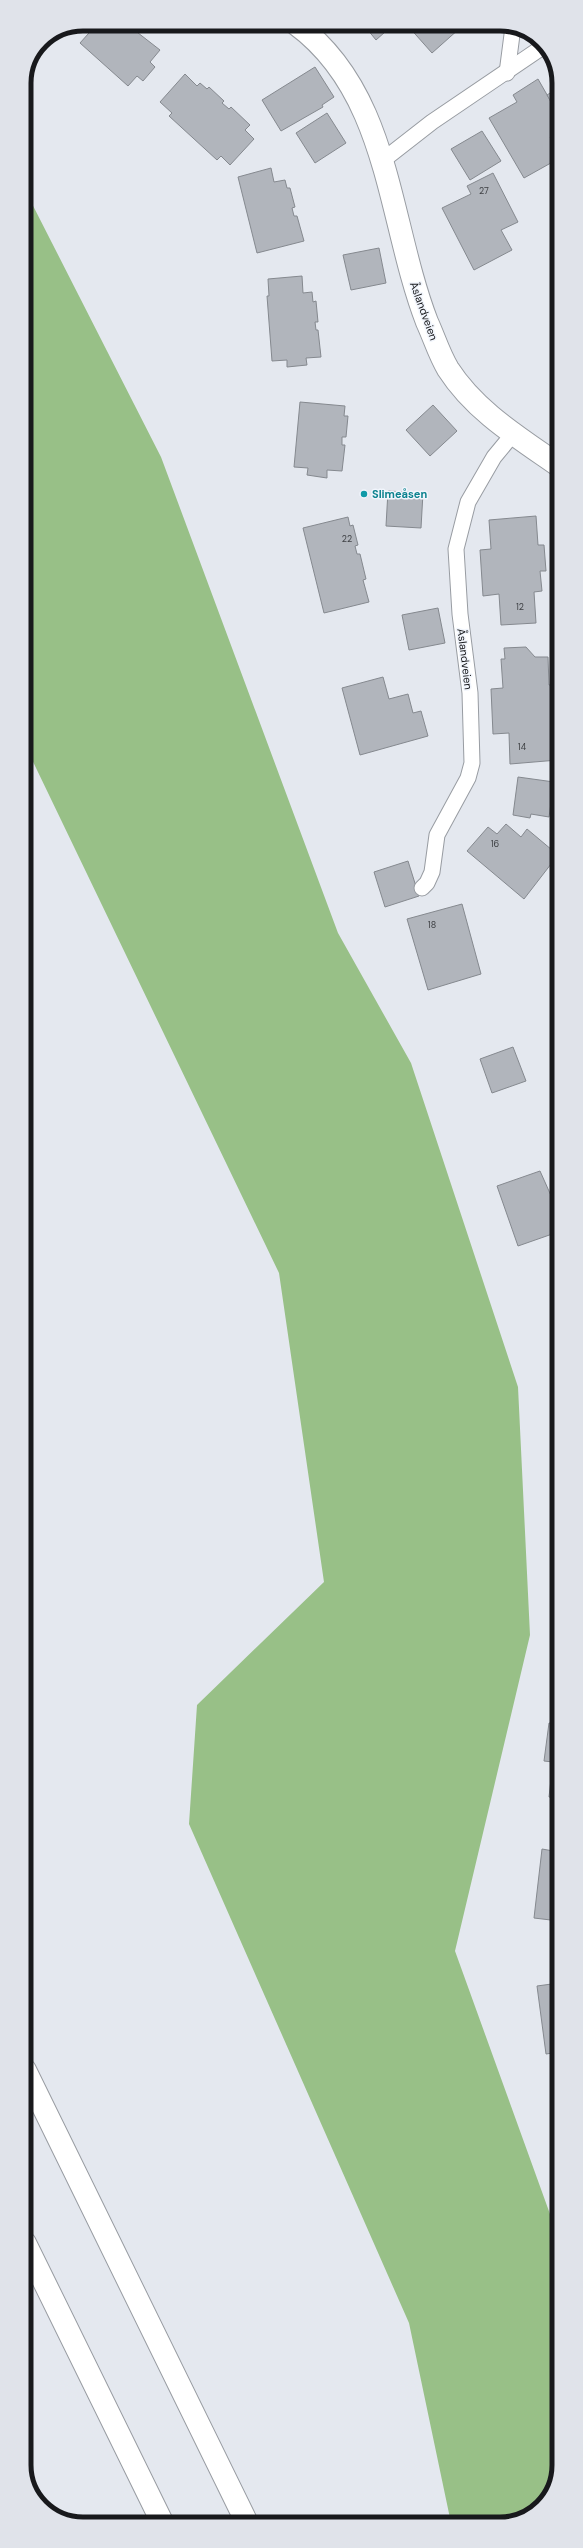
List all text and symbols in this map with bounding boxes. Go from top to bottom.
house number: 27 [479,185,489,197]
street label: Åslandveien [407,280,441,342]
place label: Slimeåsen [372,487,427,501]
marker: Slimeåsen [359,489,369,499]
house number: 22 [342,533,352,545]
house number: 12 [516,601,524,613]
street label: Åslandveien [454,628,476,690]
house number: 14 [518,741,527,753]
house number: 16 [491,838,500,850]
house number: 18 [428,919,436,931]

